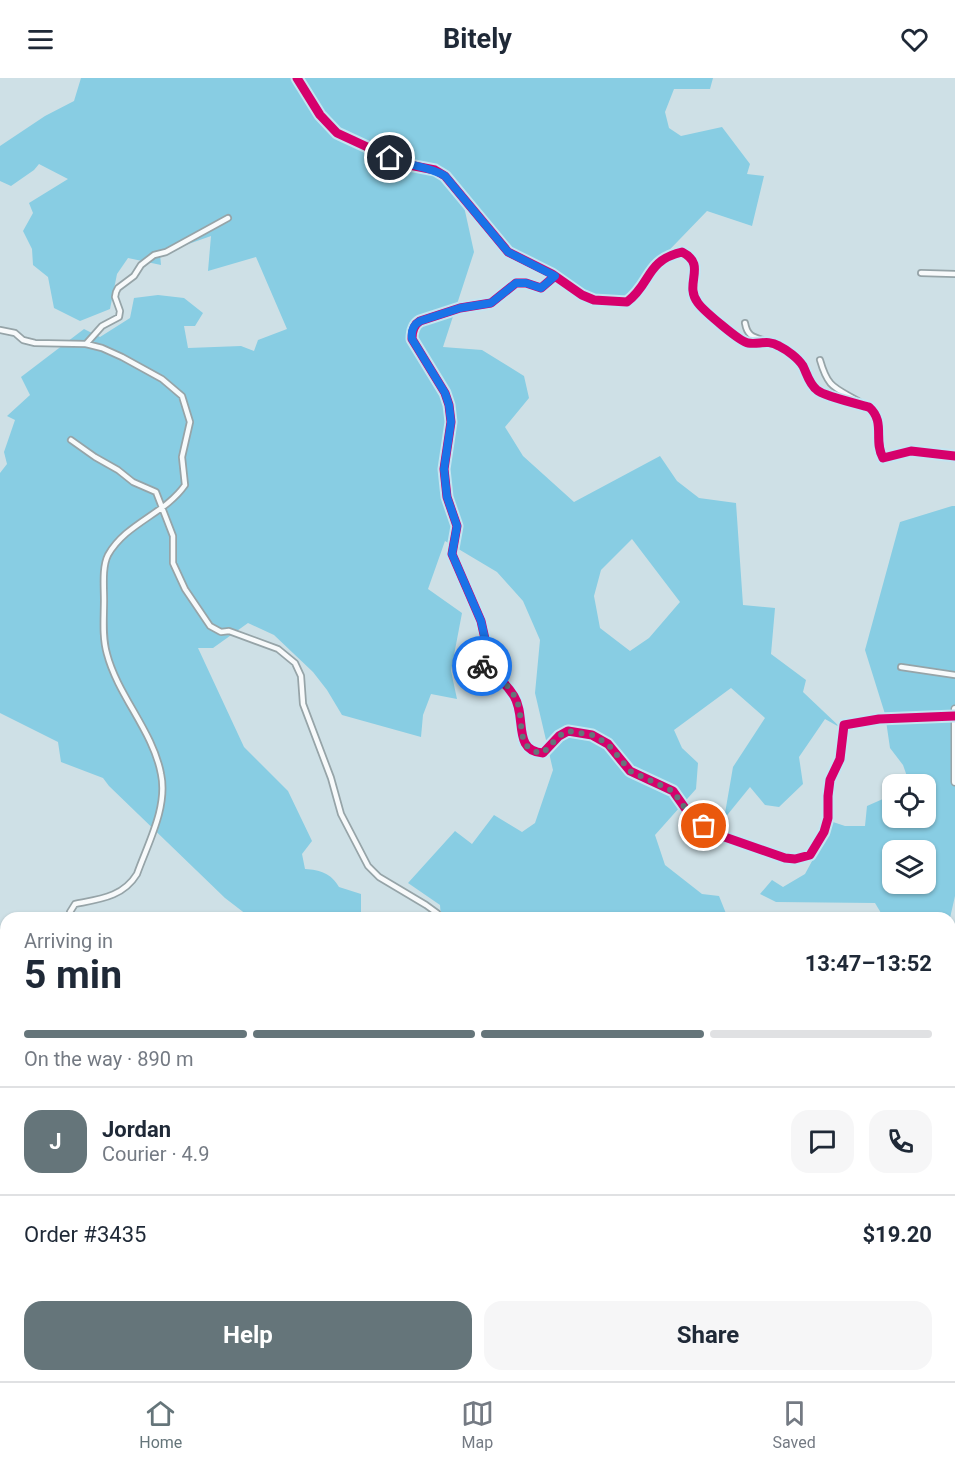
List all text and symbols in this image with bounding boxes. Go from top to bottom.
icon: menu [24,23,57,56]
text: Bitely [443,23,512,55]
icon: heart [898,23,931,56]
pin [364,132,415,183]
icon: home [373,141,406,174]
courier [452,636,512,696]
icon: bike [466,650,499,683]
map controls [882,774,936,894]
button: locate [882,774,936,828]
pin [678,800,729,851]
icon: bag [687,809,720,842]
button: layers [882,840,936,894]
text: Arriving in [24,929,113,953]
text: 13:47–13:52 [805,951,932,976]
text: 5 min [24,952,122,998]
text: On the way · 890 m [24,1047,193,1071]
button: chat [791,1110,854,1173]
button: phone [869,1110,932,1173]
text: Jordan [102,1117,171,1142]
text: J [49,1129,62,1154]
text: Courier · 4.9 [102,1142,209,1166]
text: Order #3435 [24,1222,146,1247]
text: $19.20 [863,1222,932,1247]
button: Help [24,1301,472,1370]
button: Share [484,1301,932,1370]
tab: Home [139,1397,182,1452]
tab: Map [461,1397,494,1452]
tab: Saved [772,1397,816,1452]

